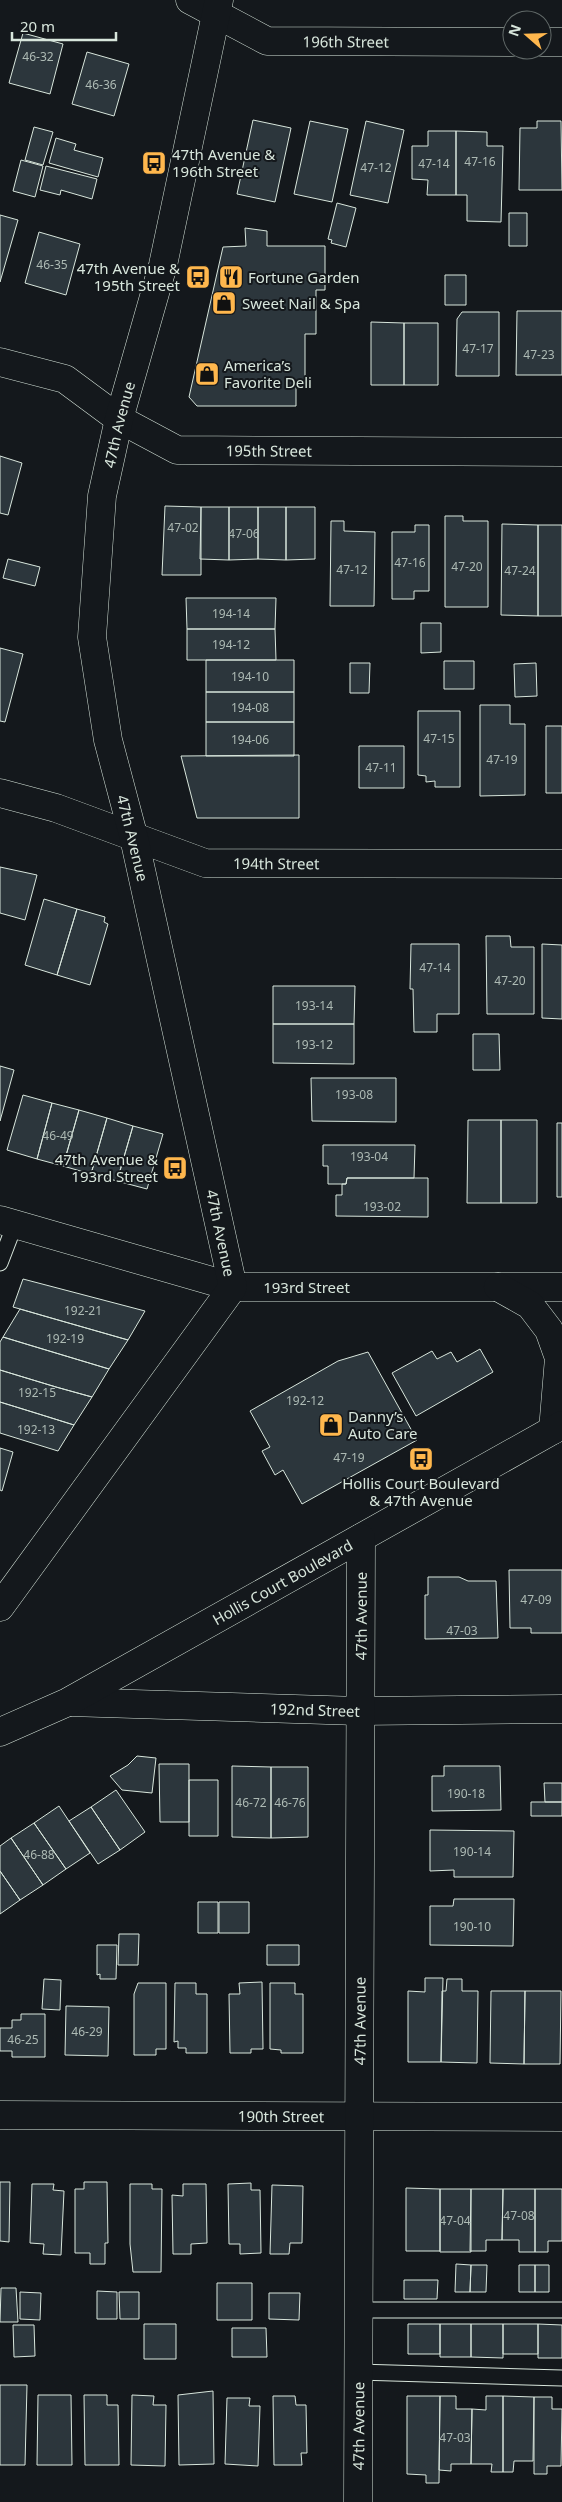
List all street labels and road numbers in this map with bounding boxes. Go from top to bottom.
street label: 196th Street [303,31,390,51]
street label: 47th Avenue [99,379,139,470]
street label: 195th Street [226,440,313,461]
street label: 47th Avenue [113,793,153,883]
street label: 194th Street [233,853,320,873]
street label: 47th Avenue [202,1188,240,1278]
street label: 193rd Street [263,1277,351,1297]
street label: Hollis Court Boulevard [209,1535,356,1629]
street label: 47th Avenue [351,1572,371,1660]
street label: 192nd Street [270,1698,361,1721]
street label: 47th Avenue [349,1977,370,2065]
street label: 190th Street [238,2106,325,2126]
street label: 47th Avenue [348,2382,368,2470]

